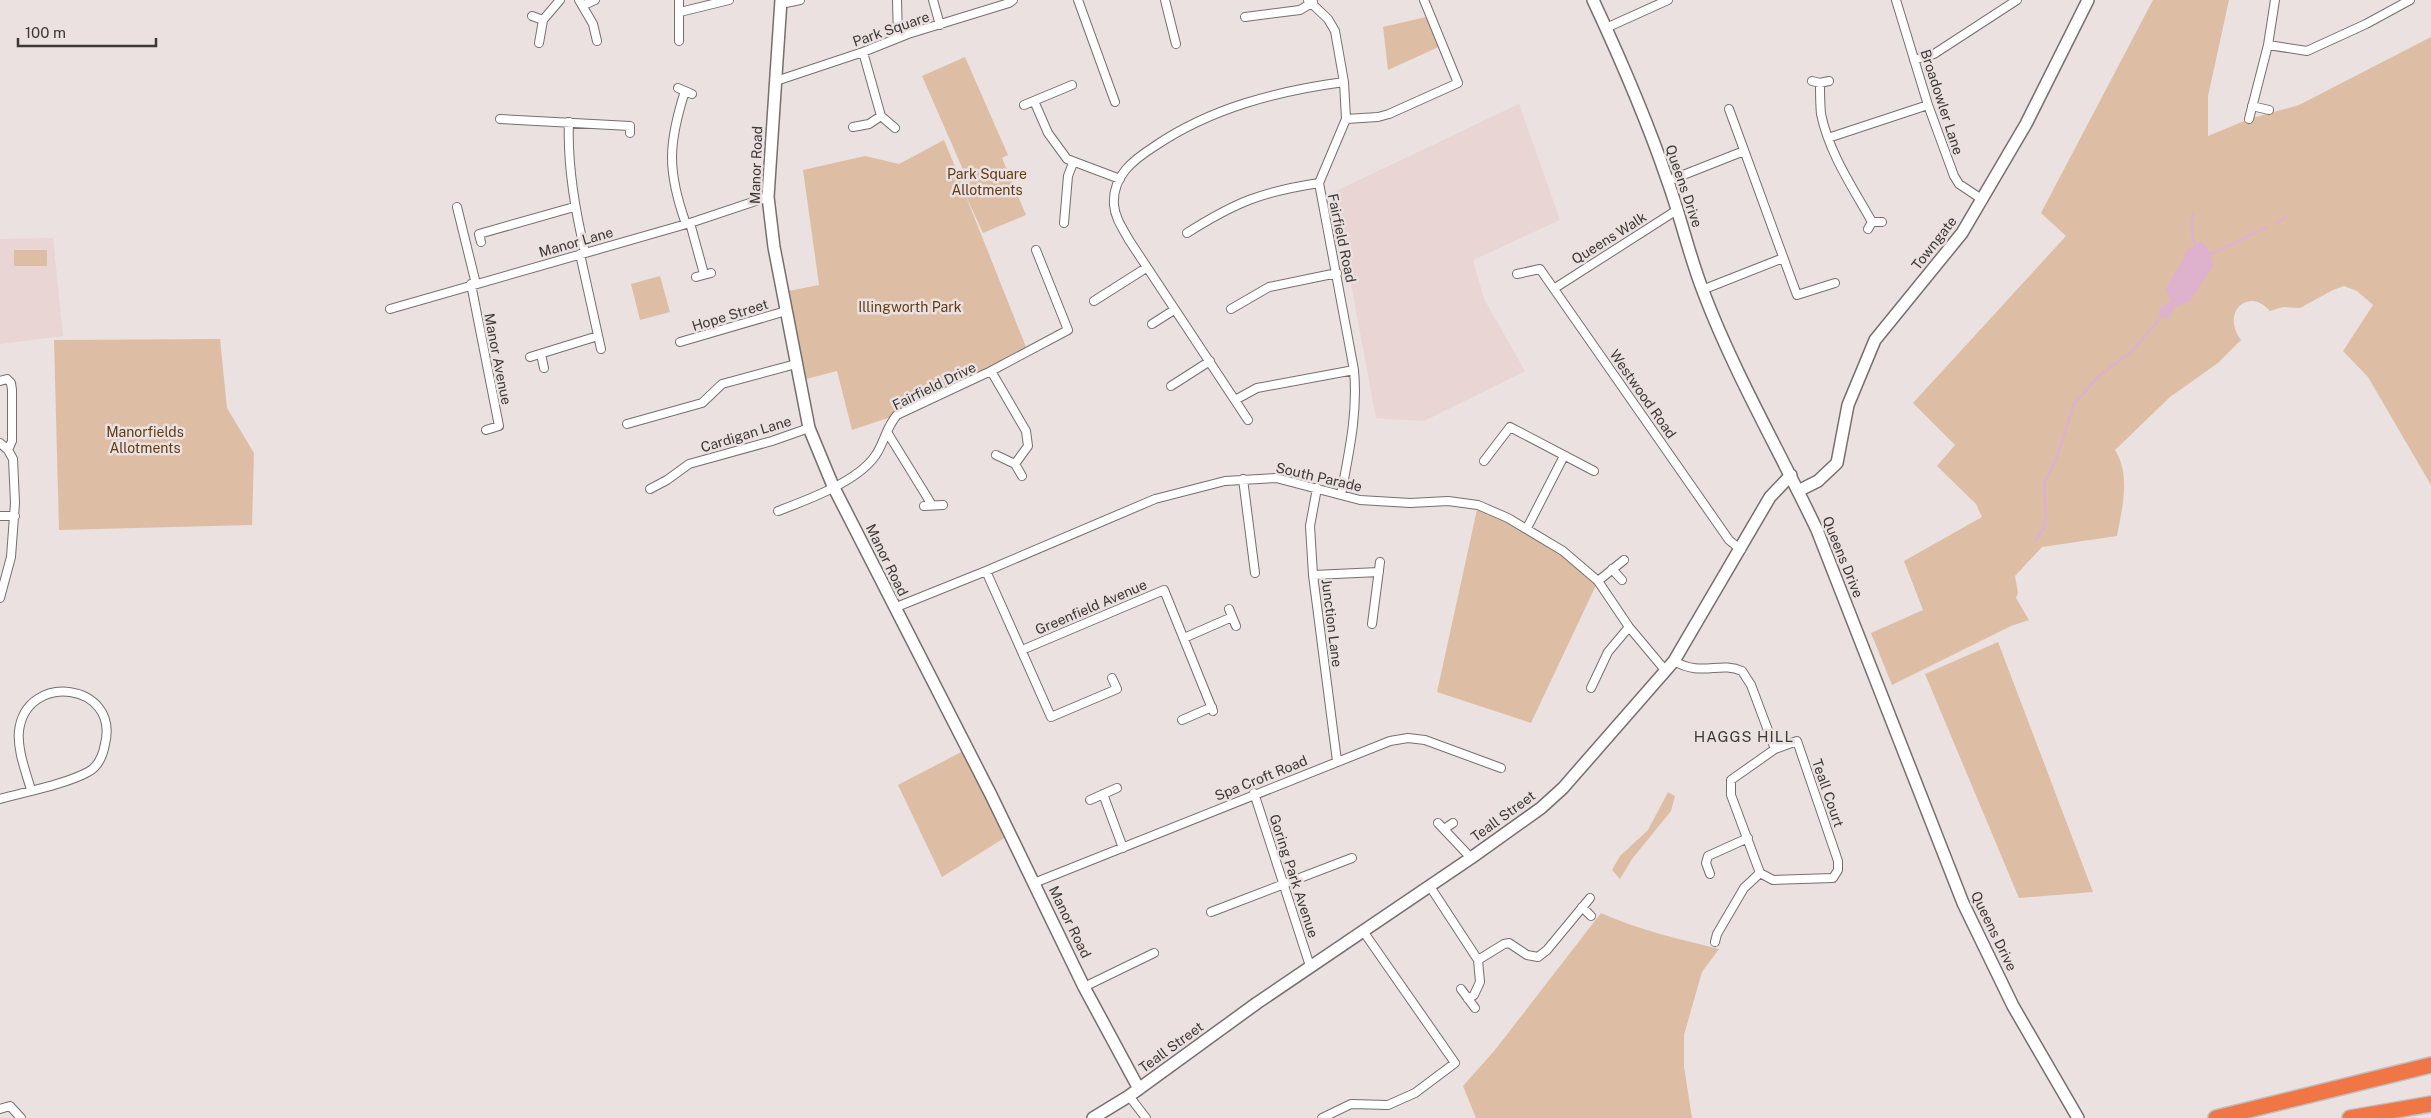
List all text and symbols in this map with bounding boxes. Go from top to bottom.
street label: Park Square [851,8,932,50]
scale bar [18,15,155,47]
text: 100 m [25,24,66,41]
street label: Broadowler Lane [1917,47,1967,157]
street label: Manor Road [747,126,765,204]
street label: Queens Drive [1662,143,1706,230]
park label: Park Square Allotments [947,166,1027,198]
street label: Fairfield Road [1325,192,1359,284]
street label: Queens Walk [1569,209,1649,267]
street label: Towngate [1908,213,1960,273]
street label: Manor Lane [537,224,615,260]
street label: Hope Street [690,296,770,334]
park label: Illingworth Park [858,299,962,315]
street label: Manor Avenue [481,312,515,406]
street label: Westwood Road [1606,347,1680,441]
street label: Fairfield Drive [890,359,978,413]
street label: Cardigan Lane [699,413,793,455]
park label: Manorfields Allotments [106,424,184,456]
street label: South Parade [1274,459,1364,495]
street label: Queens Drive [1819,514,1867,600]
street label: Manor Road [863,521,911,599]
street label: Greenfield Avenue [1033,576,1149,638]
street label: Junction Lane [1319,578,1345,668]
district label: HAGGS HILL [1694,728,1794,745]
street label: Spa Croft Road [1212,752,1310,804]
street label: Teall Court [1809,757,1847,829]
street label: Teall Street [1468,787,1538,845]
street label: Goring Park Avenue [1266,812,1322,940]
street label: Manor Road [1046,883,1094,961]
street label: Queens Drive [1968,889,2020,973]
street label: Teall Street [1136,1018,1206,1076]

